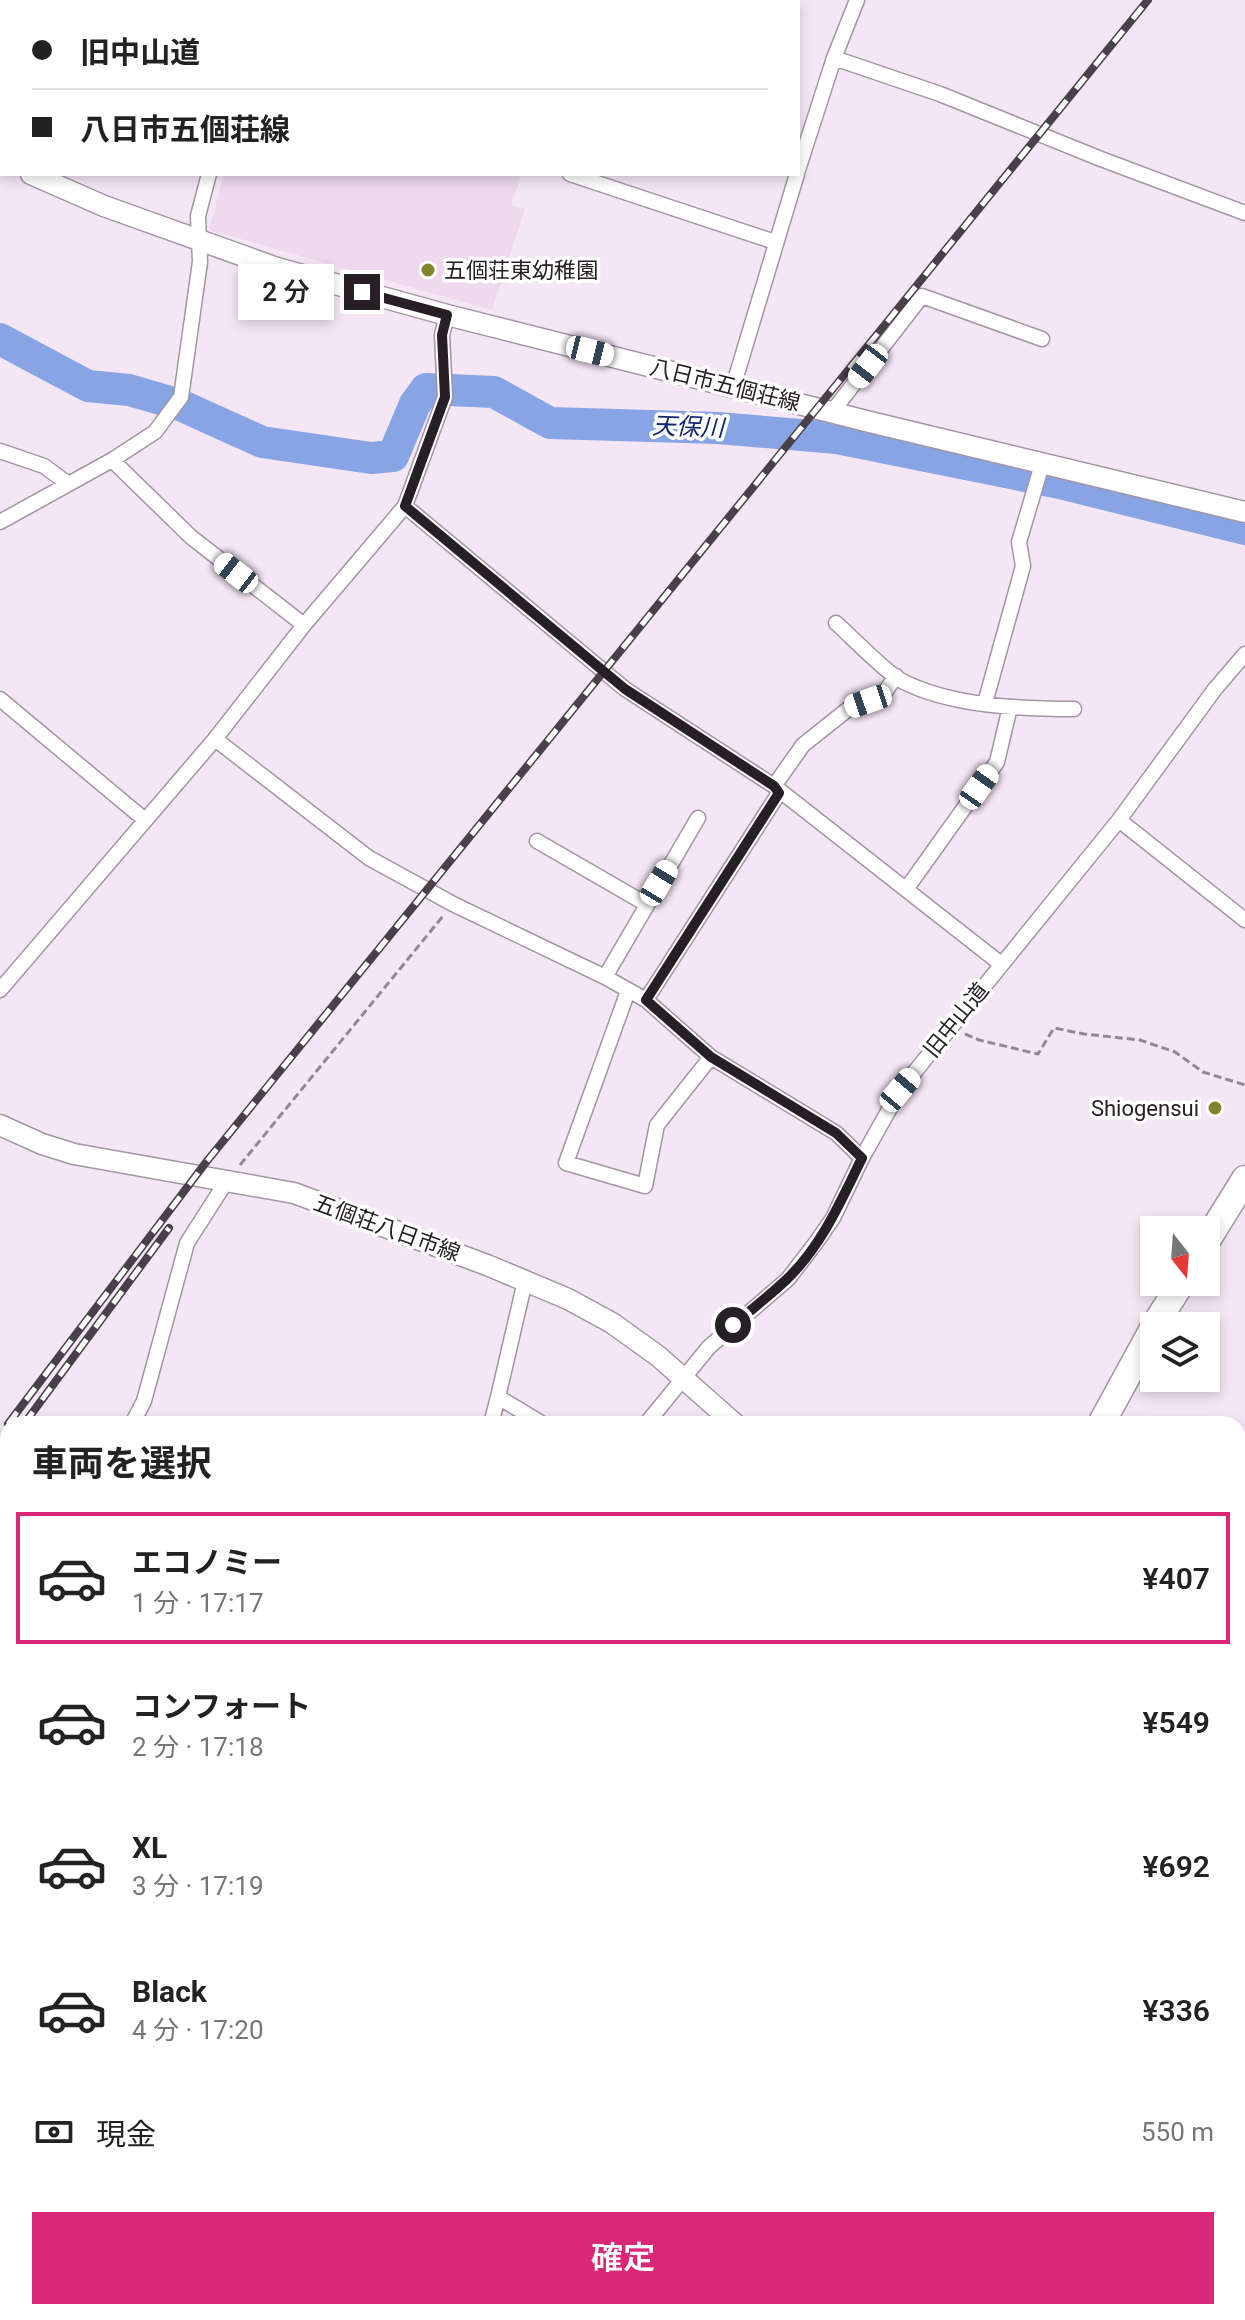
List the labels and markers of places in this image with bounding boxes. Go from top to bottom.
place label: 五個荘東幼稚園 [444,258,598,283]
marker: 五個荘東幼稚園 [419,261,437,279]
place label: Shiogensui [1091,1096,1199,1121]
marker: Shiogensui [1206,1099,1224,1117]

